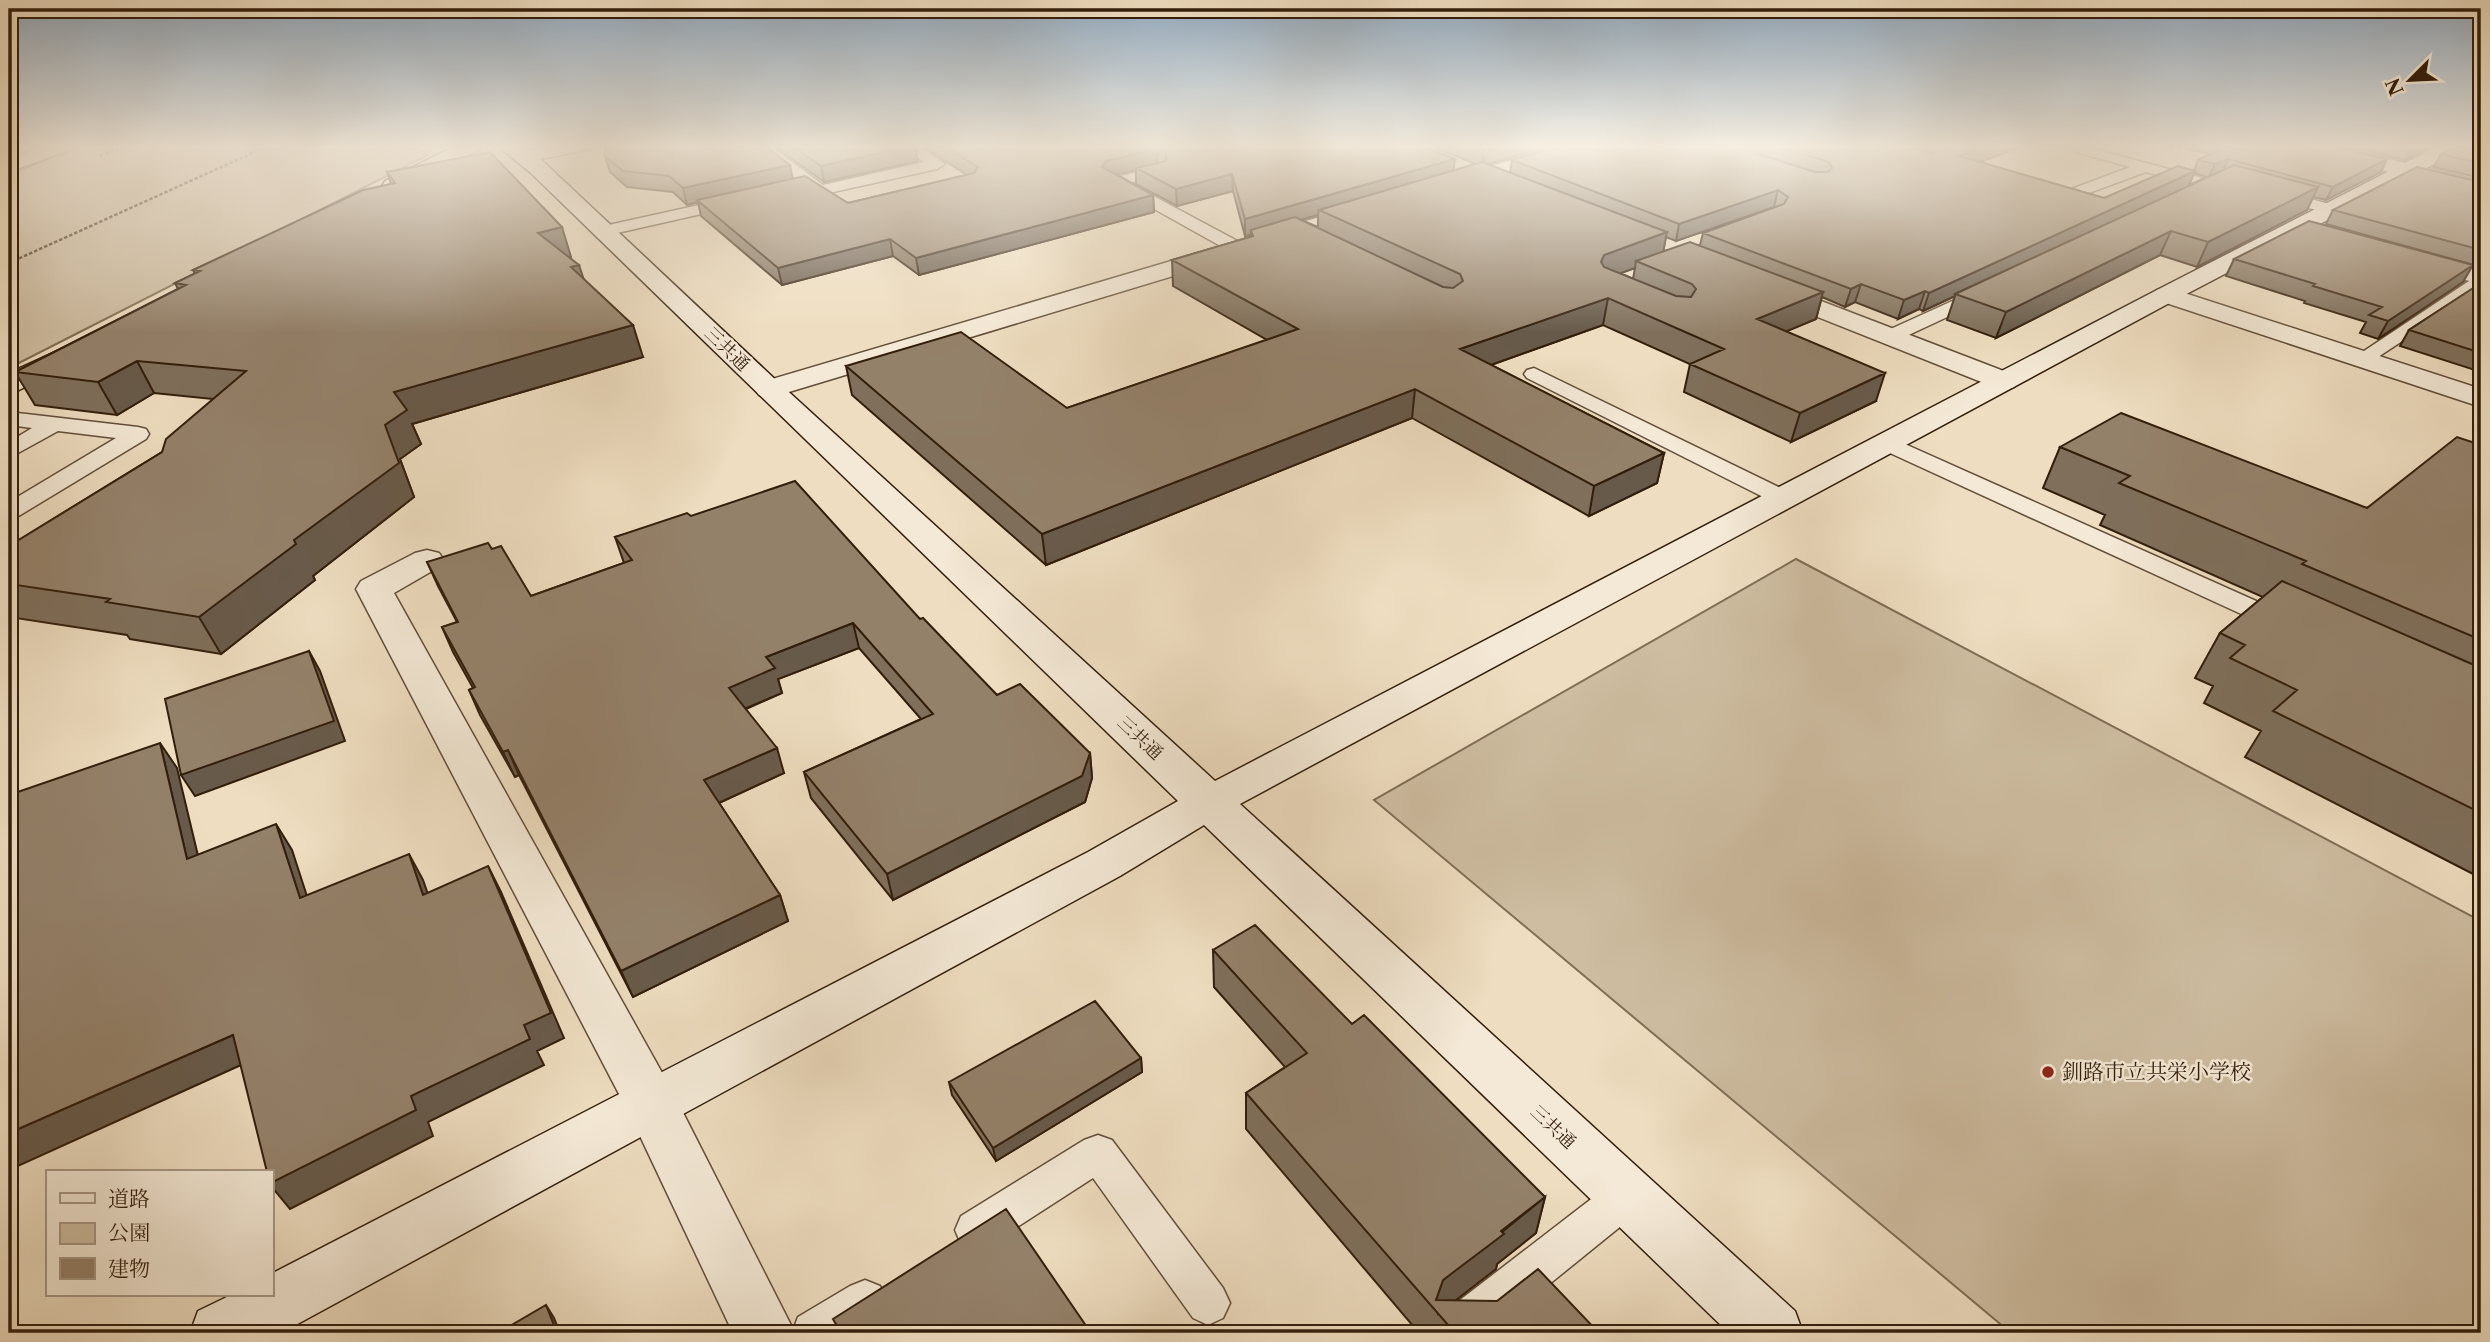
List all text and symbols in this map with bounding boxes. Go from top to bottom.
north arrow [2374,46,2444,116]
text: N [2381,74,2409,99]
street label: 三共通 [700,322,754,376]
street label: 三共通 [1113,712,1167,764]
place label: 釧路市立共栄小学校 [2062,1059,2251,1084]
marker: 釧路市立共栄小学校 [2040,1064,2056,1080]
street label: 三共通 [1526,1101,1580,1153]
legend [46,1170,273,1296]
text: 道路 [108,1186,150,1211]
text: 公園 [108,1220,150,1245]
text: 建物 [108,1256,150,1281]

